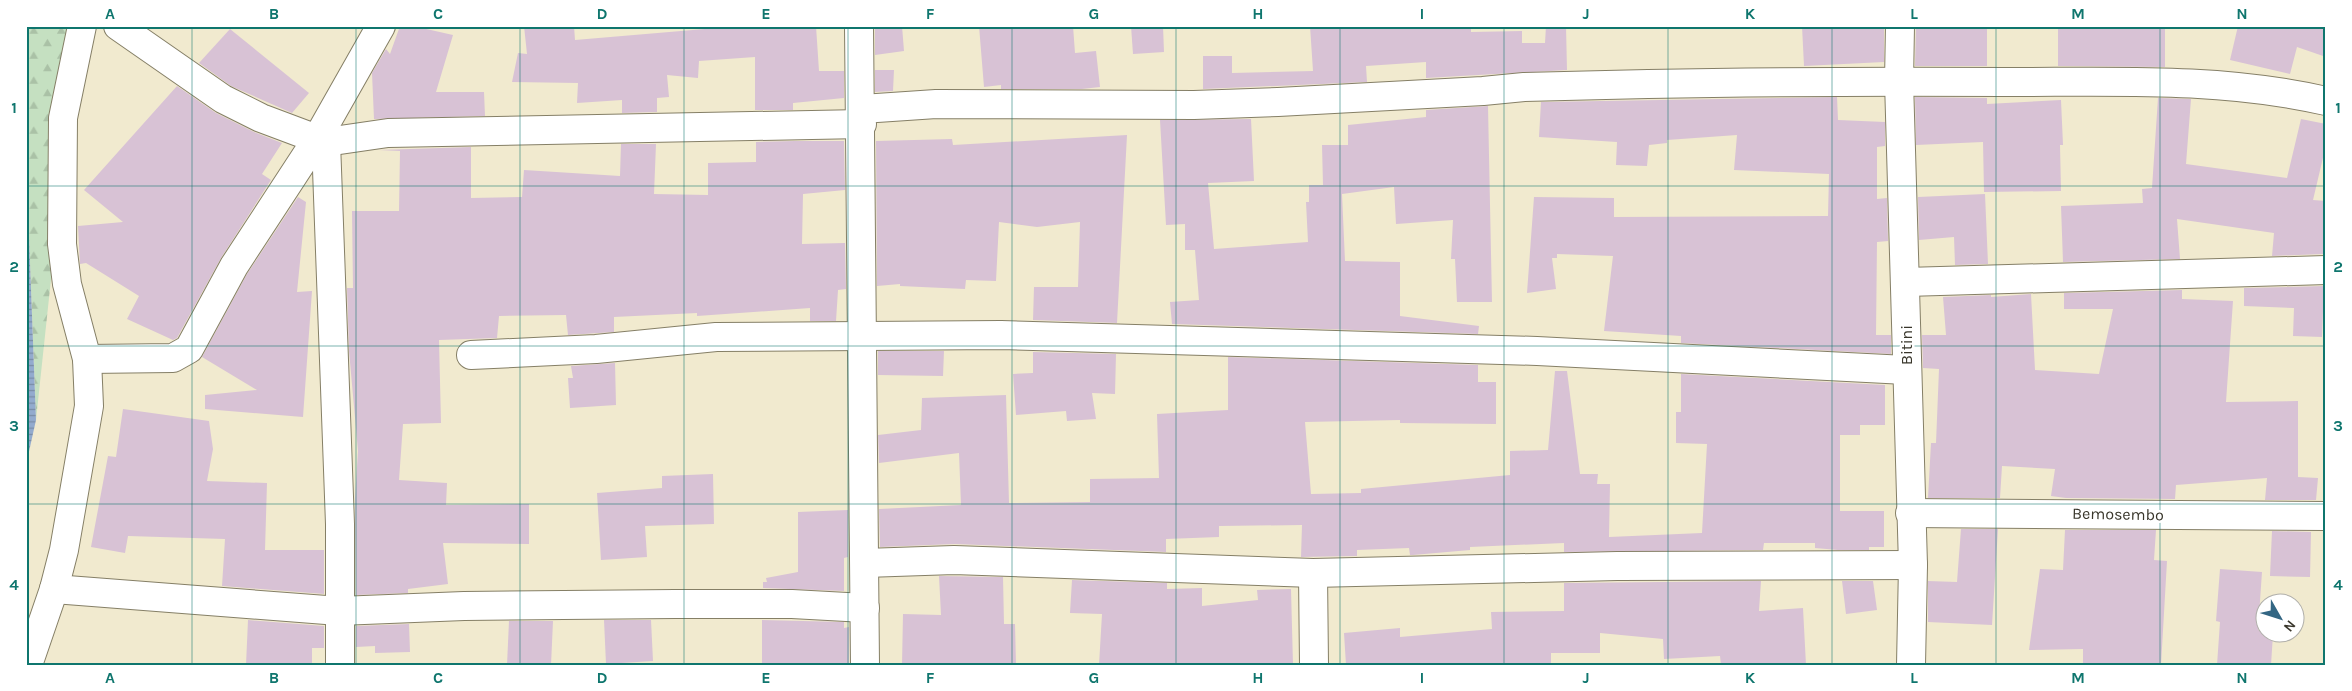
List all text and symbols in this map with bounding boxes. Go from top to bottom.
text: A [105,4,115,23]
text: B [269,4,279,23]
text: C [433,4,443,23]
text: D [597,4,608,23]
text: E [761,4,771,23]
text: F [926,4,935,23]
text: G [1089,4,1099,23]
text: H [1252,4,1264,23]
text: I [1420,4,1424,23]
text: J [1582,4,1590,23]
text: K [1745,4,1756,23]
text: L [1910,4,1918,23]
text: M [2071,4,2085,23]
text: N [2236,4,2248,23]
text: 1 [11,98,17,117]
text: 1 [2335,98,2341,117]
text: 2 [9,257,19,276]
text: 2 [2333,257,2343,276]
street label: Bitini [1897,325,1916,365]
text: 3 [9,416,19,435]
text: 3 [2333,416,2343,435]
street label: Bemosembo [2072,504,2164,524]
text: 4 [9,575,19,594]
text: 4 [2333,575,2343,594]
north arrow [2254,594,2304,644]
text: N [2280,617,2299,635]
text: A [105,668,115,687]
text: B [269,668,279,687]
text: C [433,668,443,687]
text: D [597,668,608,687]
text: E [761,668,771,687]
text: F [926,668,935,687]
text: G [1089,668,1099,687]
text: H [1252,668,1264,687]
text: I [1420,668,1424,687]
text: J [1582,668,1590,687]
text: K [1745,668,1756,687]
text: L [1910,668,1918,687]
text: M [2071,668,2085,687]
text: N [2236,668,2248,687]

